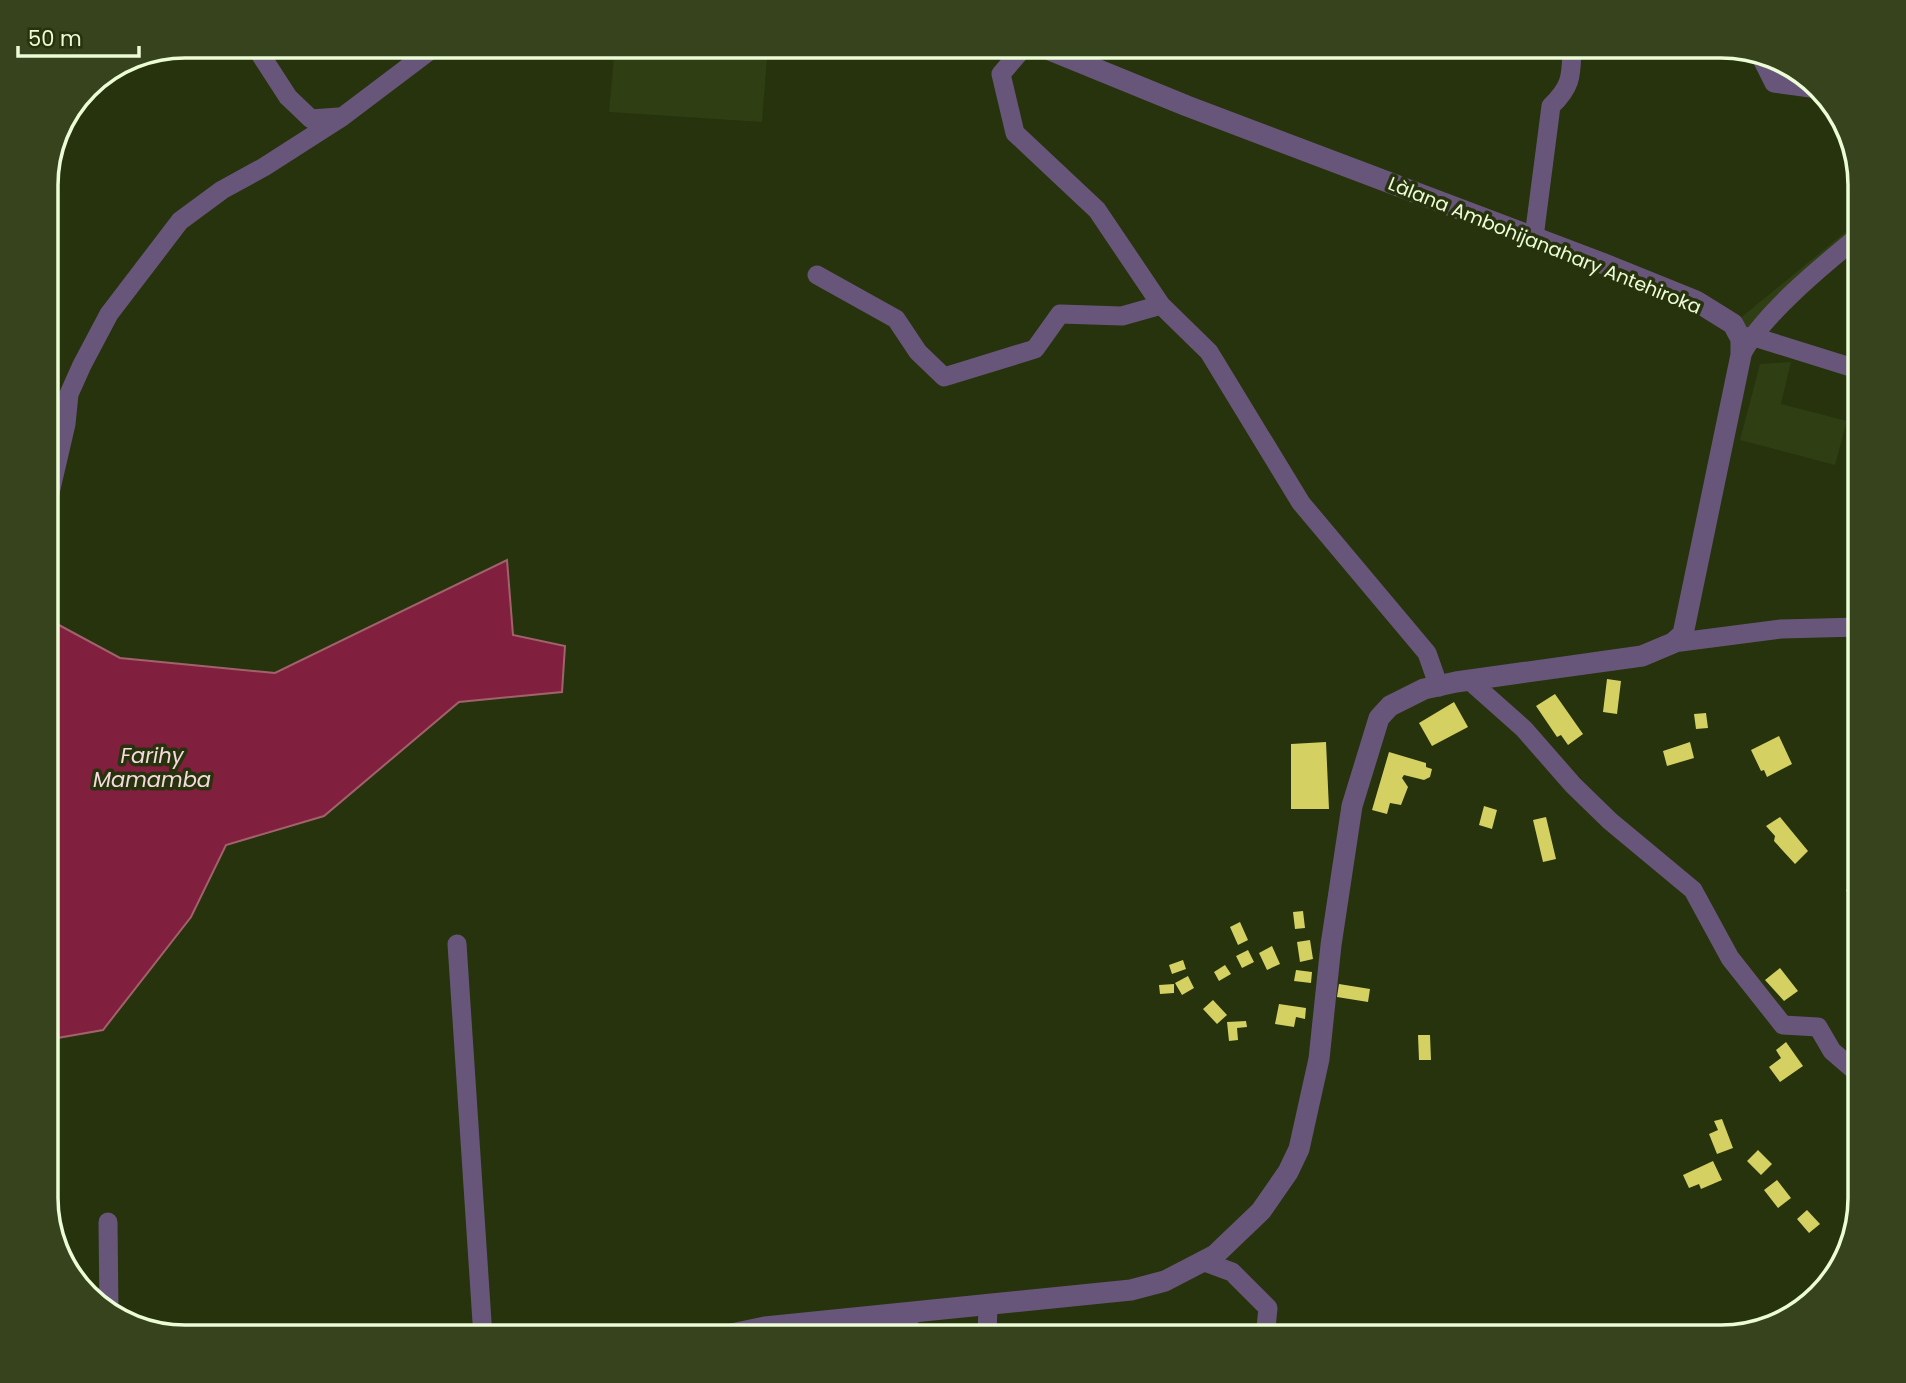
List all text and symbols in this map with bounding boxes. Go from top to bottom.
scale bar [18,14,138,58]
text: 50 m [28,24,82,53]
street label: Làlana Ambohijanahary Antehiroka [1384,170,1705,321]
water label: Farihy Mamamba [93,741,211,794]

